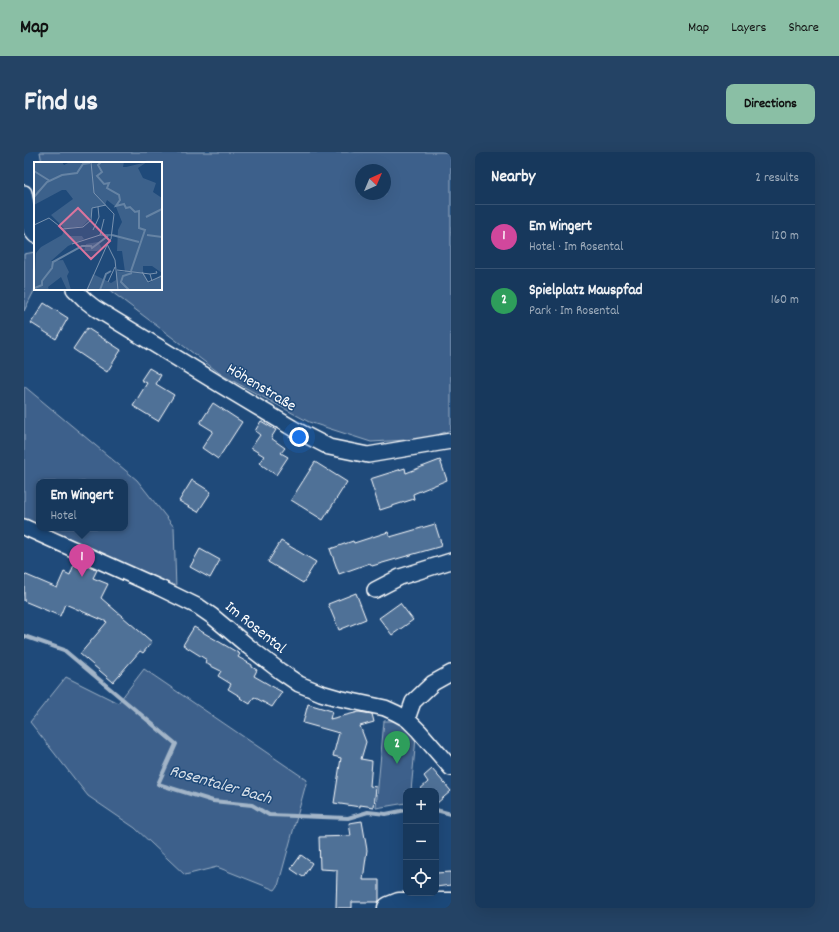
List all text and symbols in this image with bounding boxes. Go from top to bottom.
text: Map [20,15,49,42]
text: Map [688,18,709,38]
text: Layers [731,18,766,38]
text: Share [788,18,819,38]
text: Find us [24,84,98,124]
button: Directions [726,84,815,124]
inset map [34,162,162,290]
north arrow [355,164,391,200]
text: Nearby [491,166,535,190]
text: 2 results [755,169,799,188]
text: Em Wingert [529,216,592,238]
text: 1 [503,227,505,246]
text: 120 m [771,227,799,246]
text: Hotel · Im Rosental [529,238,623,257]
text: Spielplatz Mauspfad [529,280,643,302]
text: 2 [501,291,507,310]
text: 160 m [771,291,799,310]
text: Park · Im Rosental [529,302,619,321]
street label: Höhenstraße [222,358,300,418]
your location [289,427,309,447]
popup [36,479,128,531]
text: Em Wingert [50,485,114,507]
text: Hotel [50,507,77,526]
pin: 1 [69,544,95,577]
street label: Im Rosental [219,596,291,660]
pin: 2 [384,731,410,764]
water label: Rosentaler Bach [166,760,275,812]
map controls [403,788,439,896]
button: + [403,788,439,824]
button: − [403,824,439,860]
button: locate [403,860,439,896]

